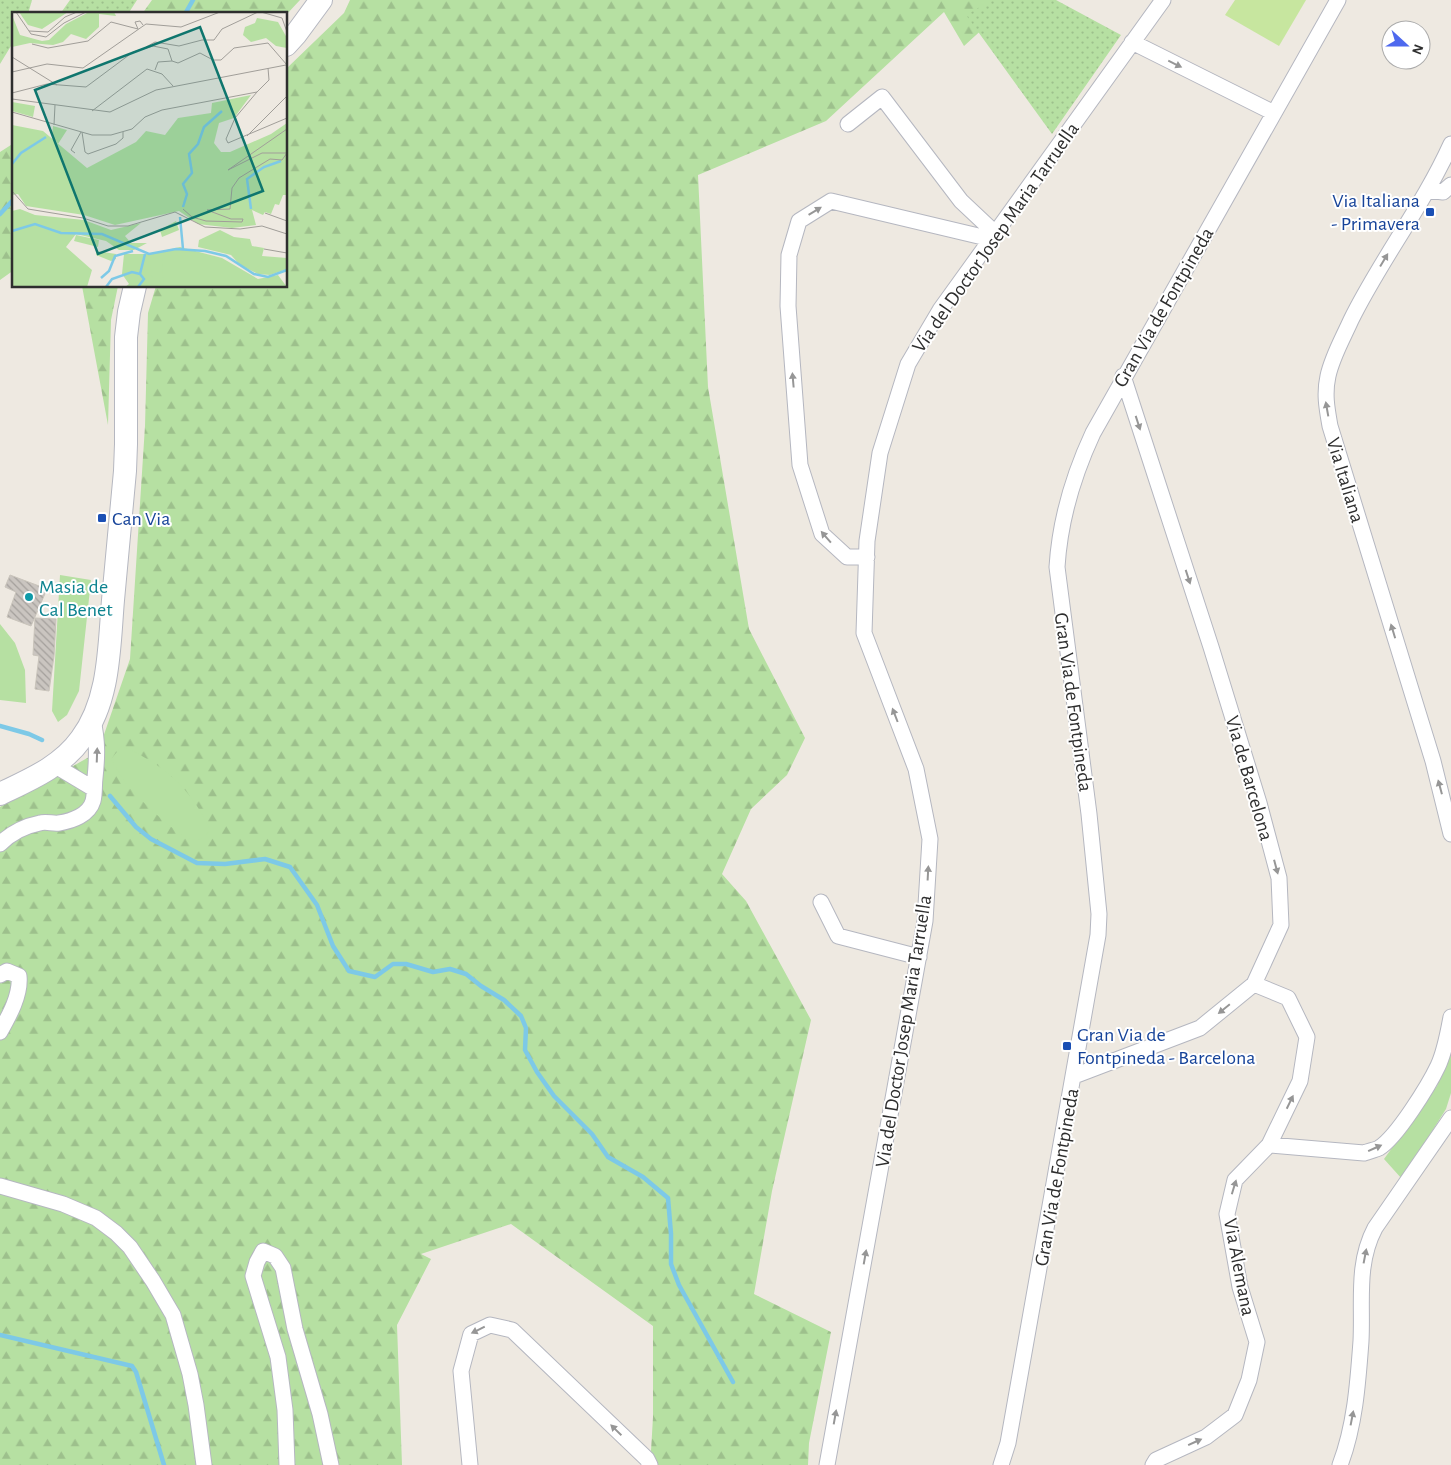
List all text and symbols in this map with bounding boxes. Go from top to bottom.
inset map [12,12,288,288]
north arrow [1381,20,1431,70]
text: N [1409,42,1425,56]
one-way arrow [1168,60,1182,68]
street label: Via del Doctor Josep Maria Tarruella [909,119,1083,356]
place label: Via Italiana - Primavera [1331,191,1420,234]
one-way arrow [809,206,822,215]
marker: Via Italiana - Primavera [1424,206,1436,218]
street label: Gran Via de Fontpineda [1110,224,1218,391]
one-way arrow [1380,253,1389,266]
one-way arrow [789,372,797,388]
one-way arrow [1322,400,1330,416]
one-way arrow [1135,415,1143,430]
street label: Via Italiana [1323,435,1367,525]
place label: Can Via [112,509,170,529]
marker: Can Via [96,512,108,524]
one-way arrow [821,530,832,543]
one-way arrow [1185,570,1193,585]
place label: Masia de Cal Benet [39,577,113,620]
marker: Masia de Cal Benet [23,591,35,603]
street label: Gran Via de Fontpineda [1051,611,1095,793]
one-way arrow [1389,624,1397,639]
one-way arrow [891,708,899,722]
street label: Via de Barcelona [1222,714,1276,843]
one-way arrow [93,747,101,763]
one-way arrow [1436,779,1444,795]
one-way arrow [1272,859,1280,874]
one-way arrow [924,864,932,880]
street label: Via del Doctor Josep Maria Tarruella [873,894,935,1169]
one-way arrow [1218,1003,1231,1014]
place label: Gran Via de Fontpineda - Barcelona [1077,1025,1255,1068]
marker: Gran Via de Fontpineda - Barcelona [1061,1040,1073,1052]
street label: Gran Via de Fontpineda [1031,1087,1083,1268]
one-way arrow [1286,1095,1294,1109]
one-way arrow [1368,1144,1382,1152]
one-way arrow [1230,1179,1238,1194]
street label: Via Alemana [1220,1217,1258,1318]
one-way arrow [1361,1248,1369,1264]
one-way arrow [861,1249,869,1265]
one-way arrow [471,1326,486,1335]
one-way arrow [832,1409,840,1425]
one-way arrow [1348,1409,1356,1425]
one-way arrow [611,1424,623,1436]
one-way arrow [1188,1438,1202,1446]

